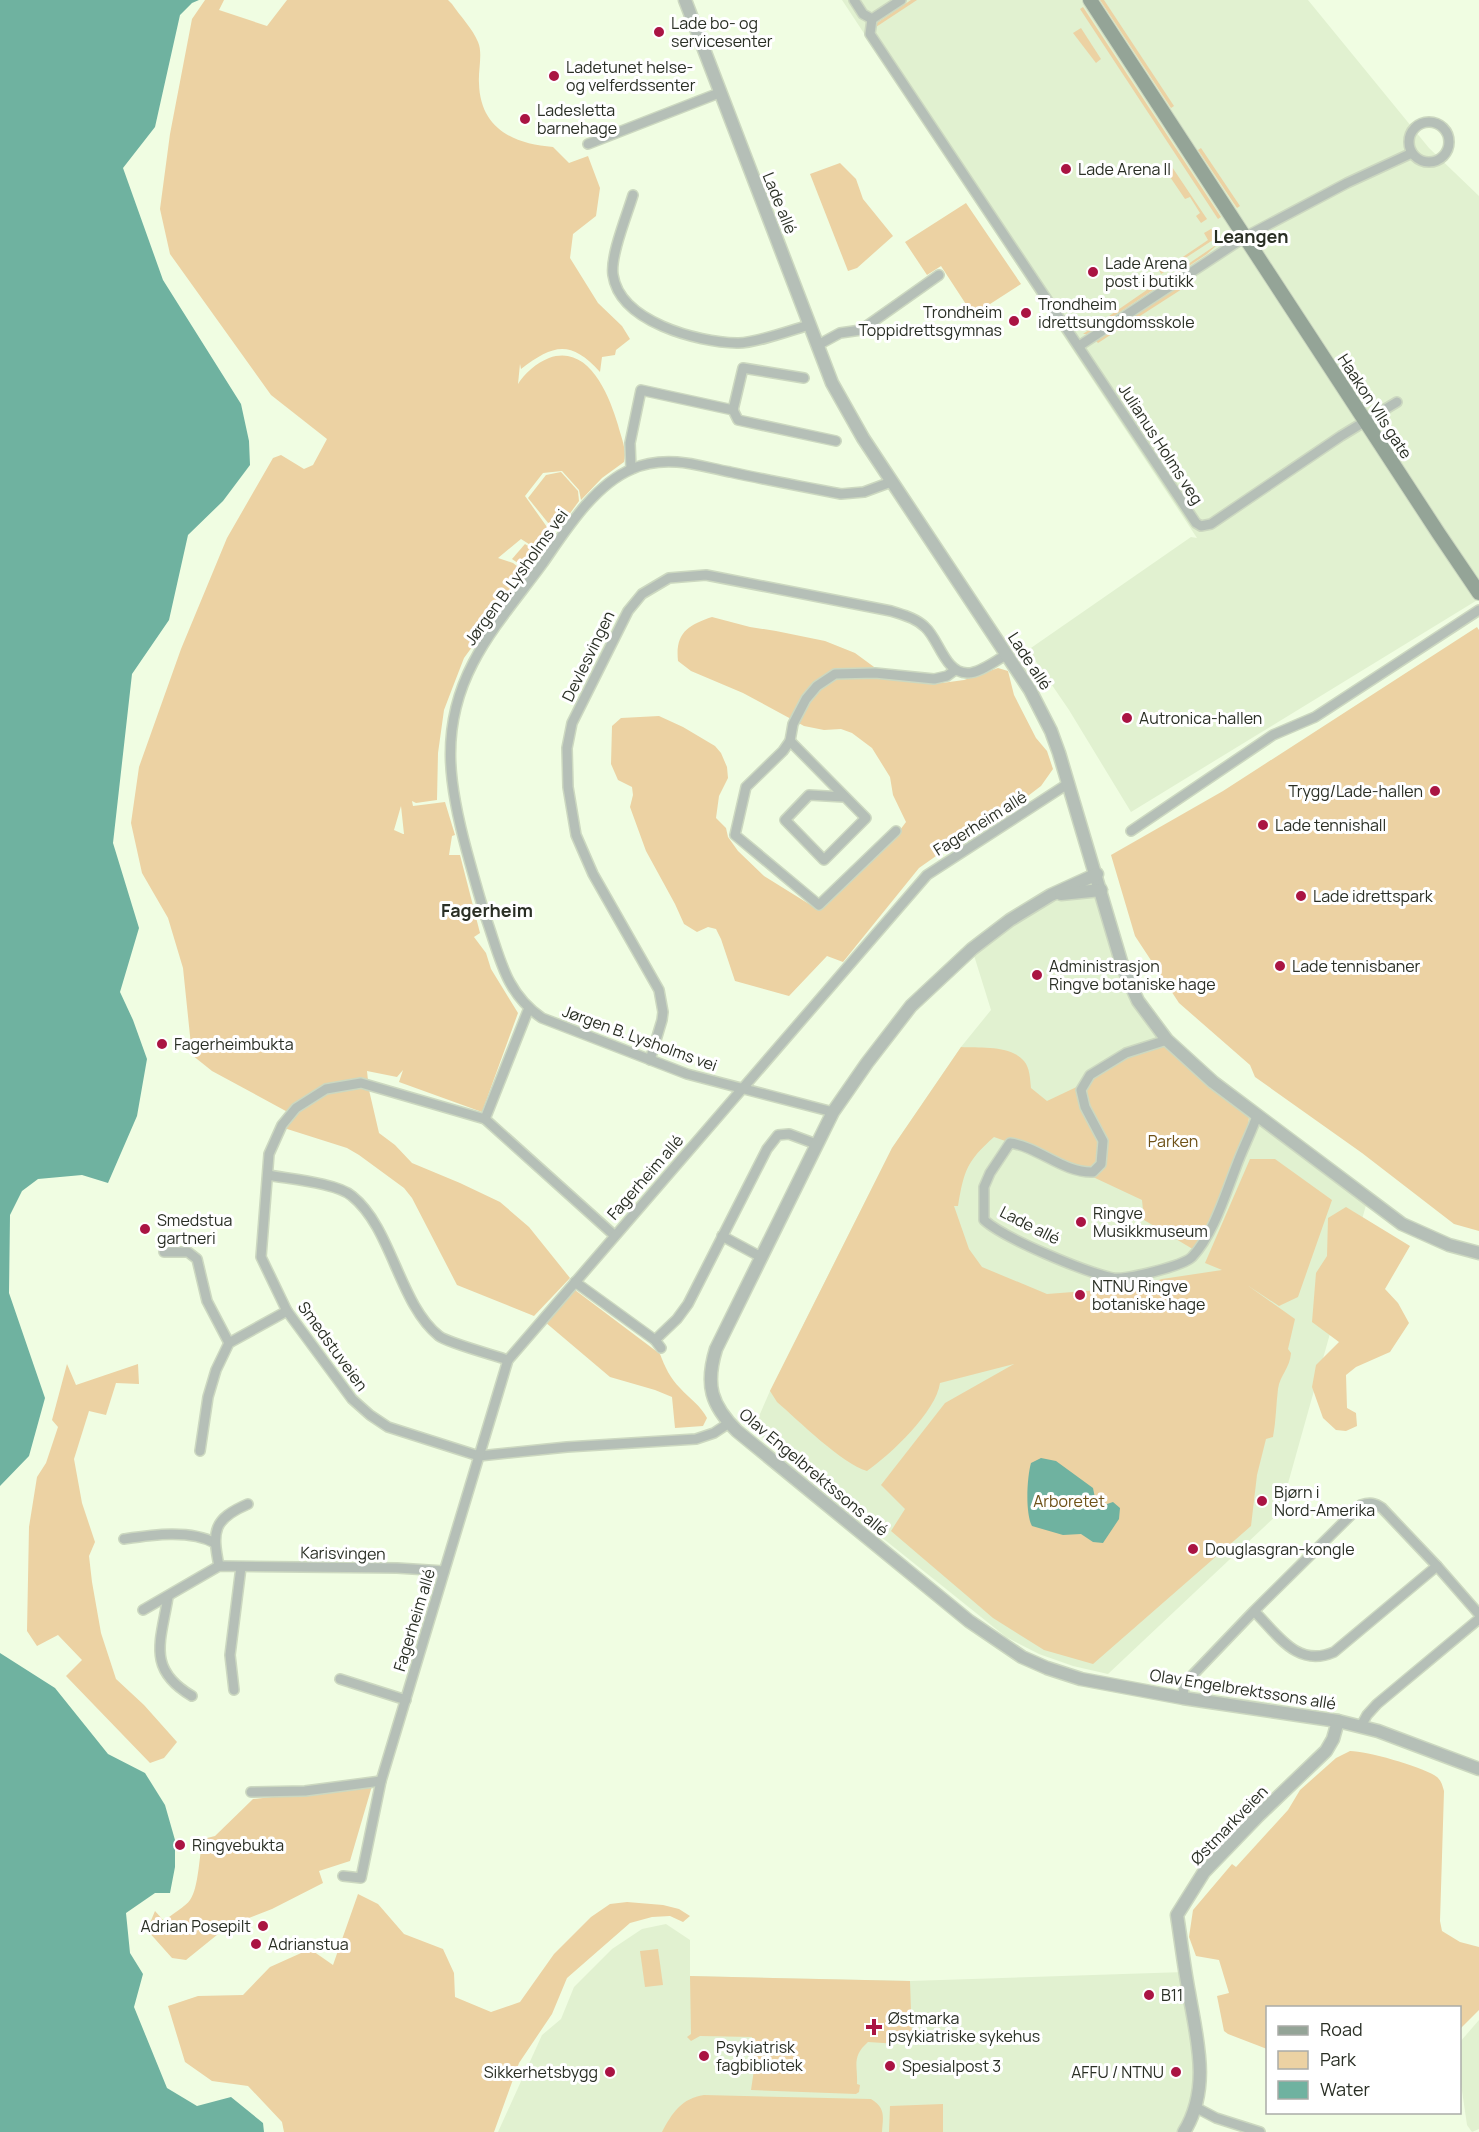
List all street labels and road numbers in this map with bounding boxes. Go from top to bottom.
street label: Lade allé [758,169,802,237]
street label: Haakon VIIs gate [1333,349,1417,463]
street label: Julianus Holms veg [1114,379,1208,509]
street label: Jørgen B. Lysholms vei [459,505,573,649]
street label: Devlesvingen [557,607,619,705]
street label: Lade allé [1003,628,1057,694]
street label: Fagerheim allé [929,786,1031,860]
street label: Jørgen B. Lysholms vei [560,1000,720,1076]
street label: Fagerheim allé [602,1130,688,1224]
street label: Lade allé [996,1200,1064,1250]
street label: Smedstuveien [293,1297,373,1395]
street label: Olav Engelbrektssons allé [735,1403,893,1541]
street label: Karisvingen [300,1541,386,1565]
street label: Fagerheim allé [388,1566,440,1674]
street label: Olav Engelbrektssons allé [1148,1663,1338,1715]
street label: Østmarkveien [1186,1781,1272,1869]

